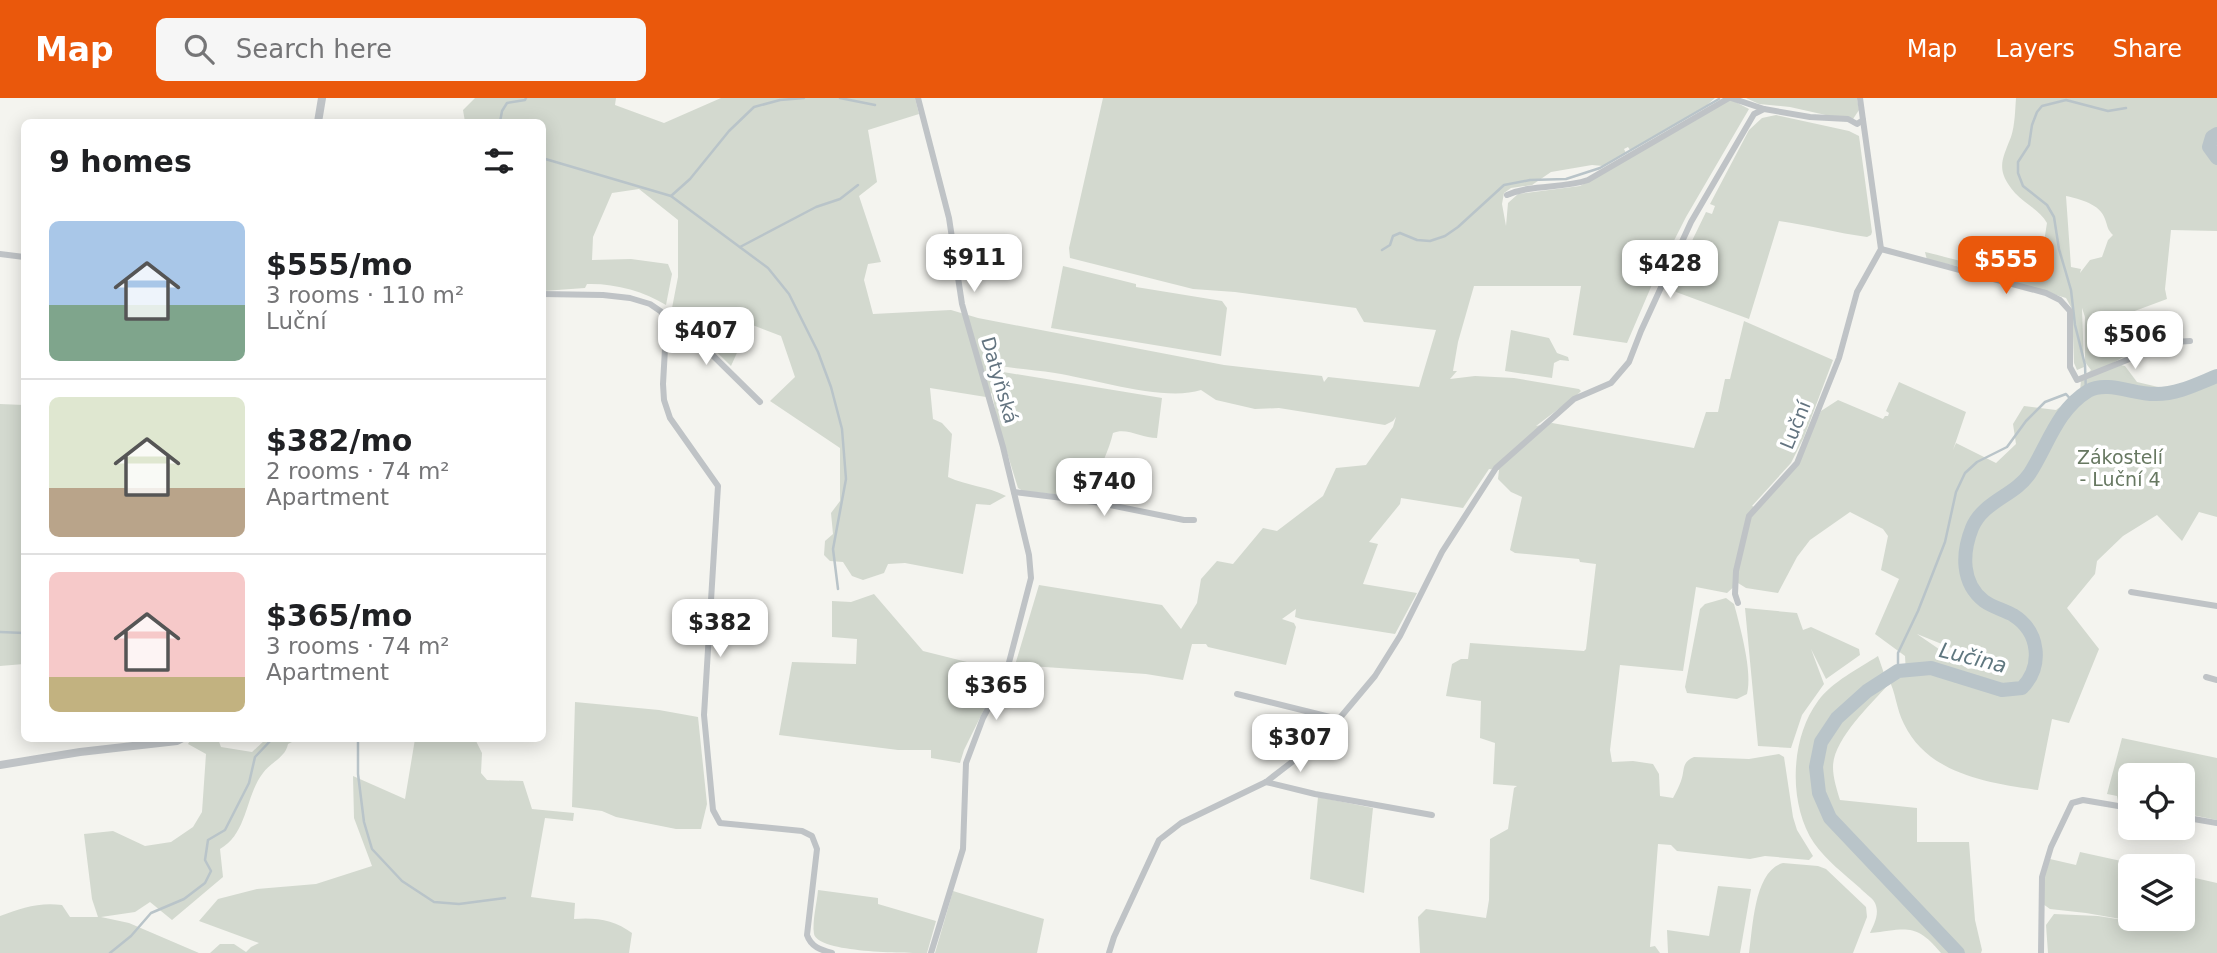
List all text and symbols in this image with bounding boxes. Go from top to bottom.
search box [156,18,646,81]
text: Map [35,30,114,69]
icon: search [180,30,218,68]
text: Search here [236,34,392,64]
text: Map [1907,35,1957,63]
text: Layers [1995,35,2075,63]
text: Share [2113,35,2182,63]
icon: filters [480,142,518,180]
text: 9 homes [49,144,192,179]
pin: $911 [933,234,1015,294]
pin: $555 [1965,236,2047,296]
pin: $428 [1629,240,1711,300]
text: $911 [942,244,1006,270]
text: $555 [1974,246,2038,272]
text: $555/mo [266,247,412,282]
icon: home [105,249,189,333]
text: $428 [1638,250,1702,276]
text: 3 rooms · 110 m² [266,282,464,308]
text: Luční [266,308,327,334]
pin: $407 [665,308,747,367]
pin: $506 [2094,312,2176,371]
text: $407 [674,317,738,343]
text: $506 [2103,321,2167,347]
street label: Datyňská [977,334,1023,426]
street label: Luční [1775,397,1815,452]
text: $382/mo [266,423,412,458]
icon: home [105,425,189,509]
park label: Zákostelí - Luční 4 [2077,446,2164,490]
text: 2 rooms · 74 m² [266,458,450,484]
pin: $740 [1063,458,1145,518]
text: $740 [1072,468,1136,494]
text: Apartment [266,484,389,510]
text: $365/mo [266,598,412,633]
icon: home [105,600,189,684]
pin: $382 [679,600,761,659]
text: $382 [688,609,752,635]
text: 3 rooms · 74 m² [266,633,450,659]
water label: Lučina [1937,638,2009,678]
text: Apartment [266,659,389,685]
pin: $365 [955,662,1037,722]
text: $365 [964,672,1028,698]
pin: $307 [1259,714,1341,774]
text: $307 [1268,724,1332,750]
map controls [2118,763,2195,931]
button: locate [2118,763,2195,840]
button: layers [2118,854,2195,931]

